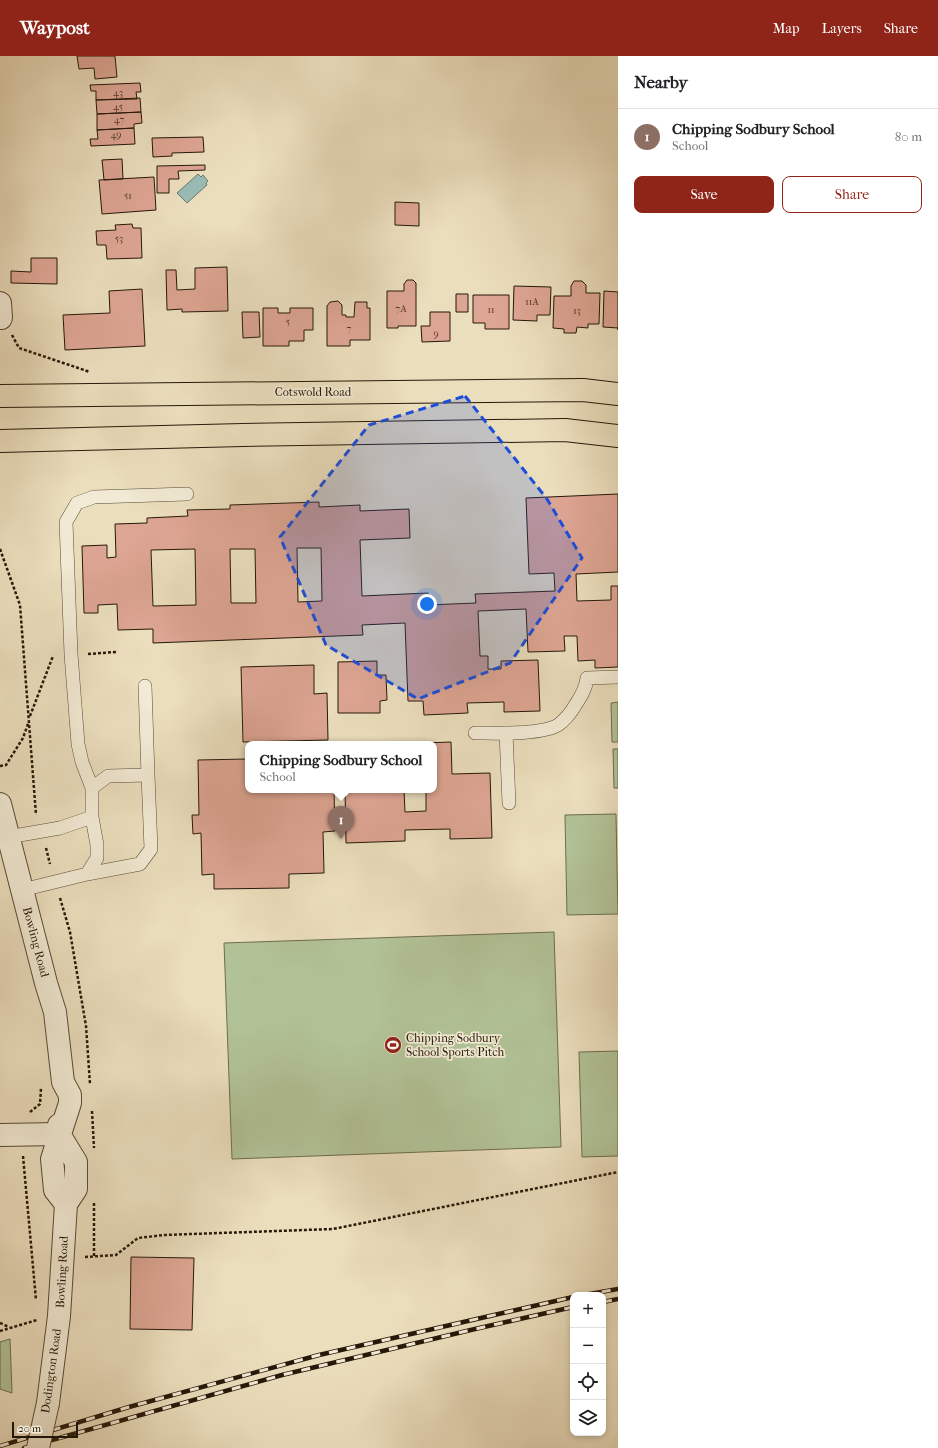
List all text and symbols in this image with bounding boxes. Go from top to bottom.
text: Waypost [20,17,90,39]
text: Map [773,20,800,37]
text: Layers [822,20,862,37]
text: Share [884,20,918,37]
text: Nearby [634,72,688,92]
house number: 43 [113,87,123,99]
house number: 45 [113,101,123,113]
house number: 47 [114,114,124,126]
text: Chipping Sodbury School [672,120,835,138]
house number: 49 [110,129,122,141]
text: 1 [645,129,649,144]
text: 80 m [895,129,922,144]
text: School [672,138,708,153]
button: Save [634,176,774,213]
button: Share [782,176,922,213]
house number: 51 [124,190,132,202]
house number: 53 [115,233,123,245]
house number: 11A [525,296,539,308]
house number: 7A [395,303,407,315]
house number: 11 [487,304,495,316]
house number: 13 [573,305,581,317]
house number: 5 [286,316,290,328]
house number: 7 [347,323,352,335]
house number: 9 [433,328,439,340]
street label: Cotswold Road [275,385,352,399]
your location [417,594,437,614]
popup [245,741,437,793]
text: Chipping Sodbury School [260,751,422,769]
text: School [260,769,296,784]
pin: 1 [328,806,354,839]
street label: Bowling Road [20,905,52,979]
place label: Chipping Sodbury School Sports Pitch [406,1031,504,1059]
sports icon: Chipping Sodbury School Sports Pitch [383,1035,403,1055]
street label: Bowling Road [53,1235,71,1308]
map controls [570,1292,606,1436]
button: + [570,1292,606,1328]
street label: Dodington Road [38,1327,64,1414]
button: − [570,1328,606,1364]
button: locate [570,1364,606,1400]
button: layers [570,1400,606,1436]
scale bar [12,1420,78,1439]
text: 20 m [18,1422,41,1435]

